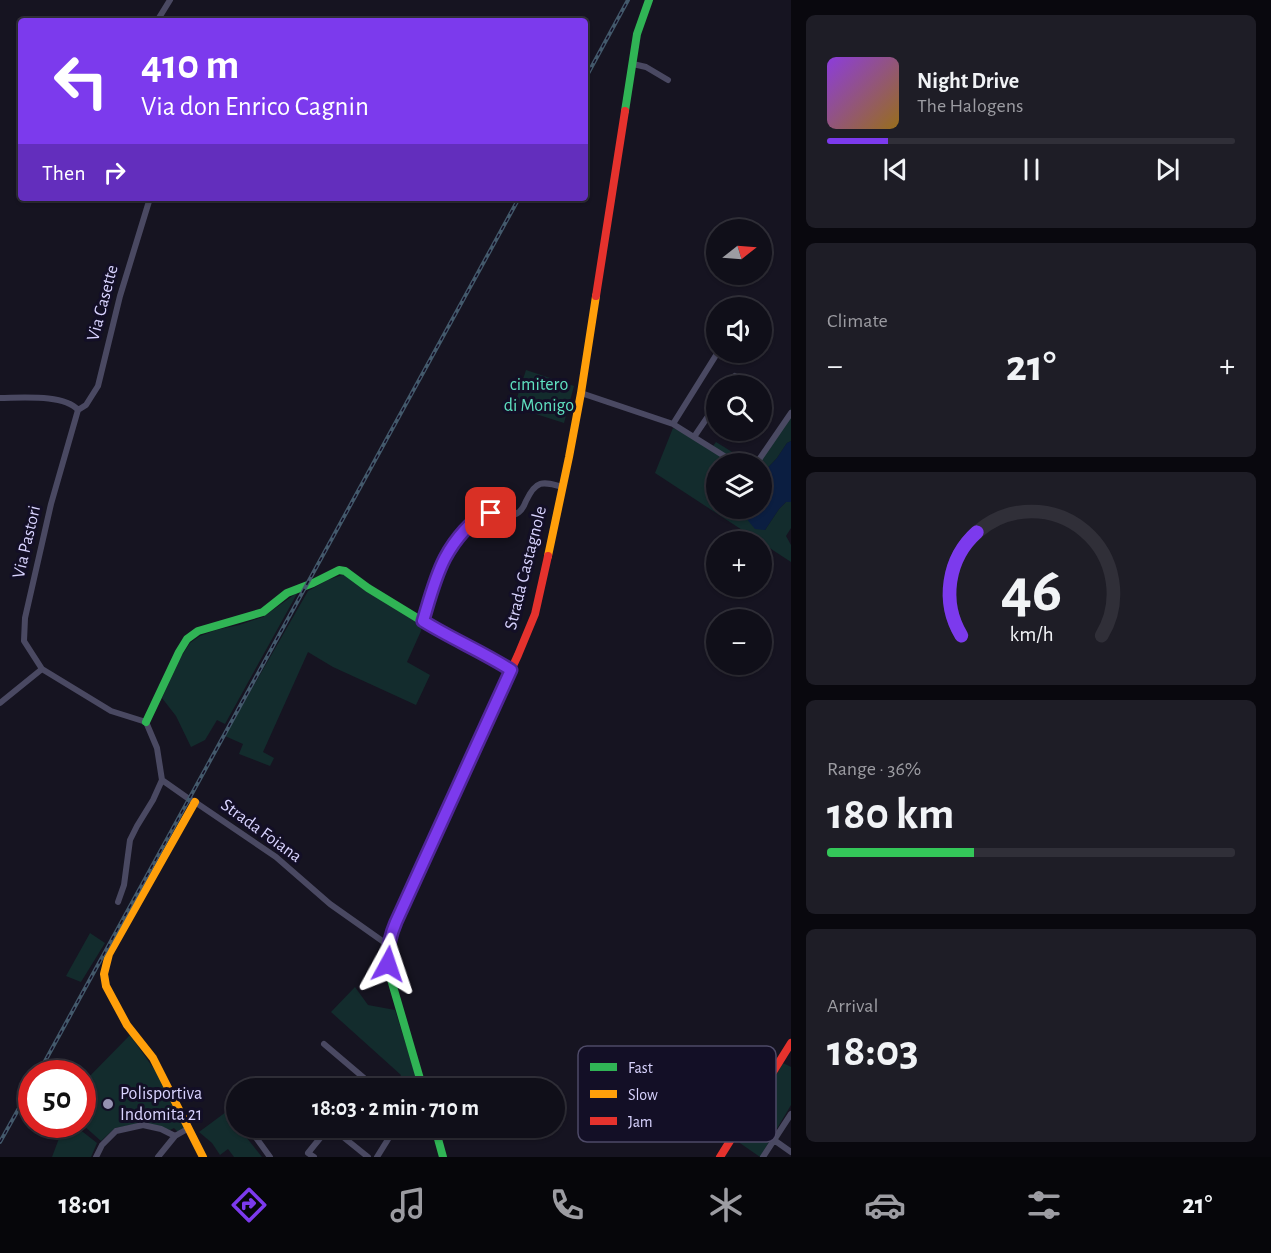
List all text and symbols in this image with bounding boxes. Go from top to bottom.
icon: left [42,42,120,120]
text: 410 m [141,44,239,86]
text: Night Drive [917,70,1019,92]
text: Via don Enrico Cagnin [141,93,369,120]
text: The Halogens [917,96,1023,116]
icon: previous [879,153,912,186]
icon: pause [1015,153,1048,186]
icon: next [1151,153,1184,186]
icon: right [98,156,131,189]
text: Then [42,162,86,184]
north arrow [706,219,772,285]
map controls [706,219,772,675]
street label: Via Casette [84,263,122,343]
button: sound [706,297,772,363]
text: Climate [827,311,888,331]
text: 21° [1006,344,1056,389]
text: − [827,350,843,383]
text: + [1219,350,1235,383]
button: search [706,375,772,441]
park label: cimitero di Monigo [504,376,574,415]
button: layers [706,453,772,519]
pin [465,487,516,538]
icon: arrive [474,496,507,529]
street label: Via Pastori [10,504,44,580]
street label: Strada Castagnole [502,504,550,632]
button: + [706,531,772,597]
text: 46 [1000,560,1062,622]
button: − [706,609,772,675]
text: km/h [1009,624,1053,645]
text: Range · 36% [827,759,921,779]
text: 180 km [827,792,954,837]
street label: Strada Foiana [217,796,305,866]
position arrow [356,932,420,996]
text: Arrival [827,996,878,1016]
text: 18:03 [827,1029,919,1074]
legend [578,1046,776,1142]
speed limit sign: 50 [18,1060,96,1138]
text: Fast [628,1060,653,1076]
place label: Polisportiva Indomita 21 [120,1085,202,1124]
text: Slow [628,1087,658,1103]
marker: Polisportiva Indomita 21 [101,1097,115,1111]
text: 18:03 · 2 min · 710 m [312,1097,479,1119]
text: Jam [628,1114,653,1130]
icon: directions [228,1184,270,1226]
icon: music [387,1184,429,1226]
icon: phone [546,1184,588,1226]
icon: climate [705,1184,747,1226]
icon: car [864,1184,906,1226]
icon: filters [1023,1184,1065,1226]
text: 18:01 [58,1191,111,1218]
text: 21° [1182,1191,1213,1218]

